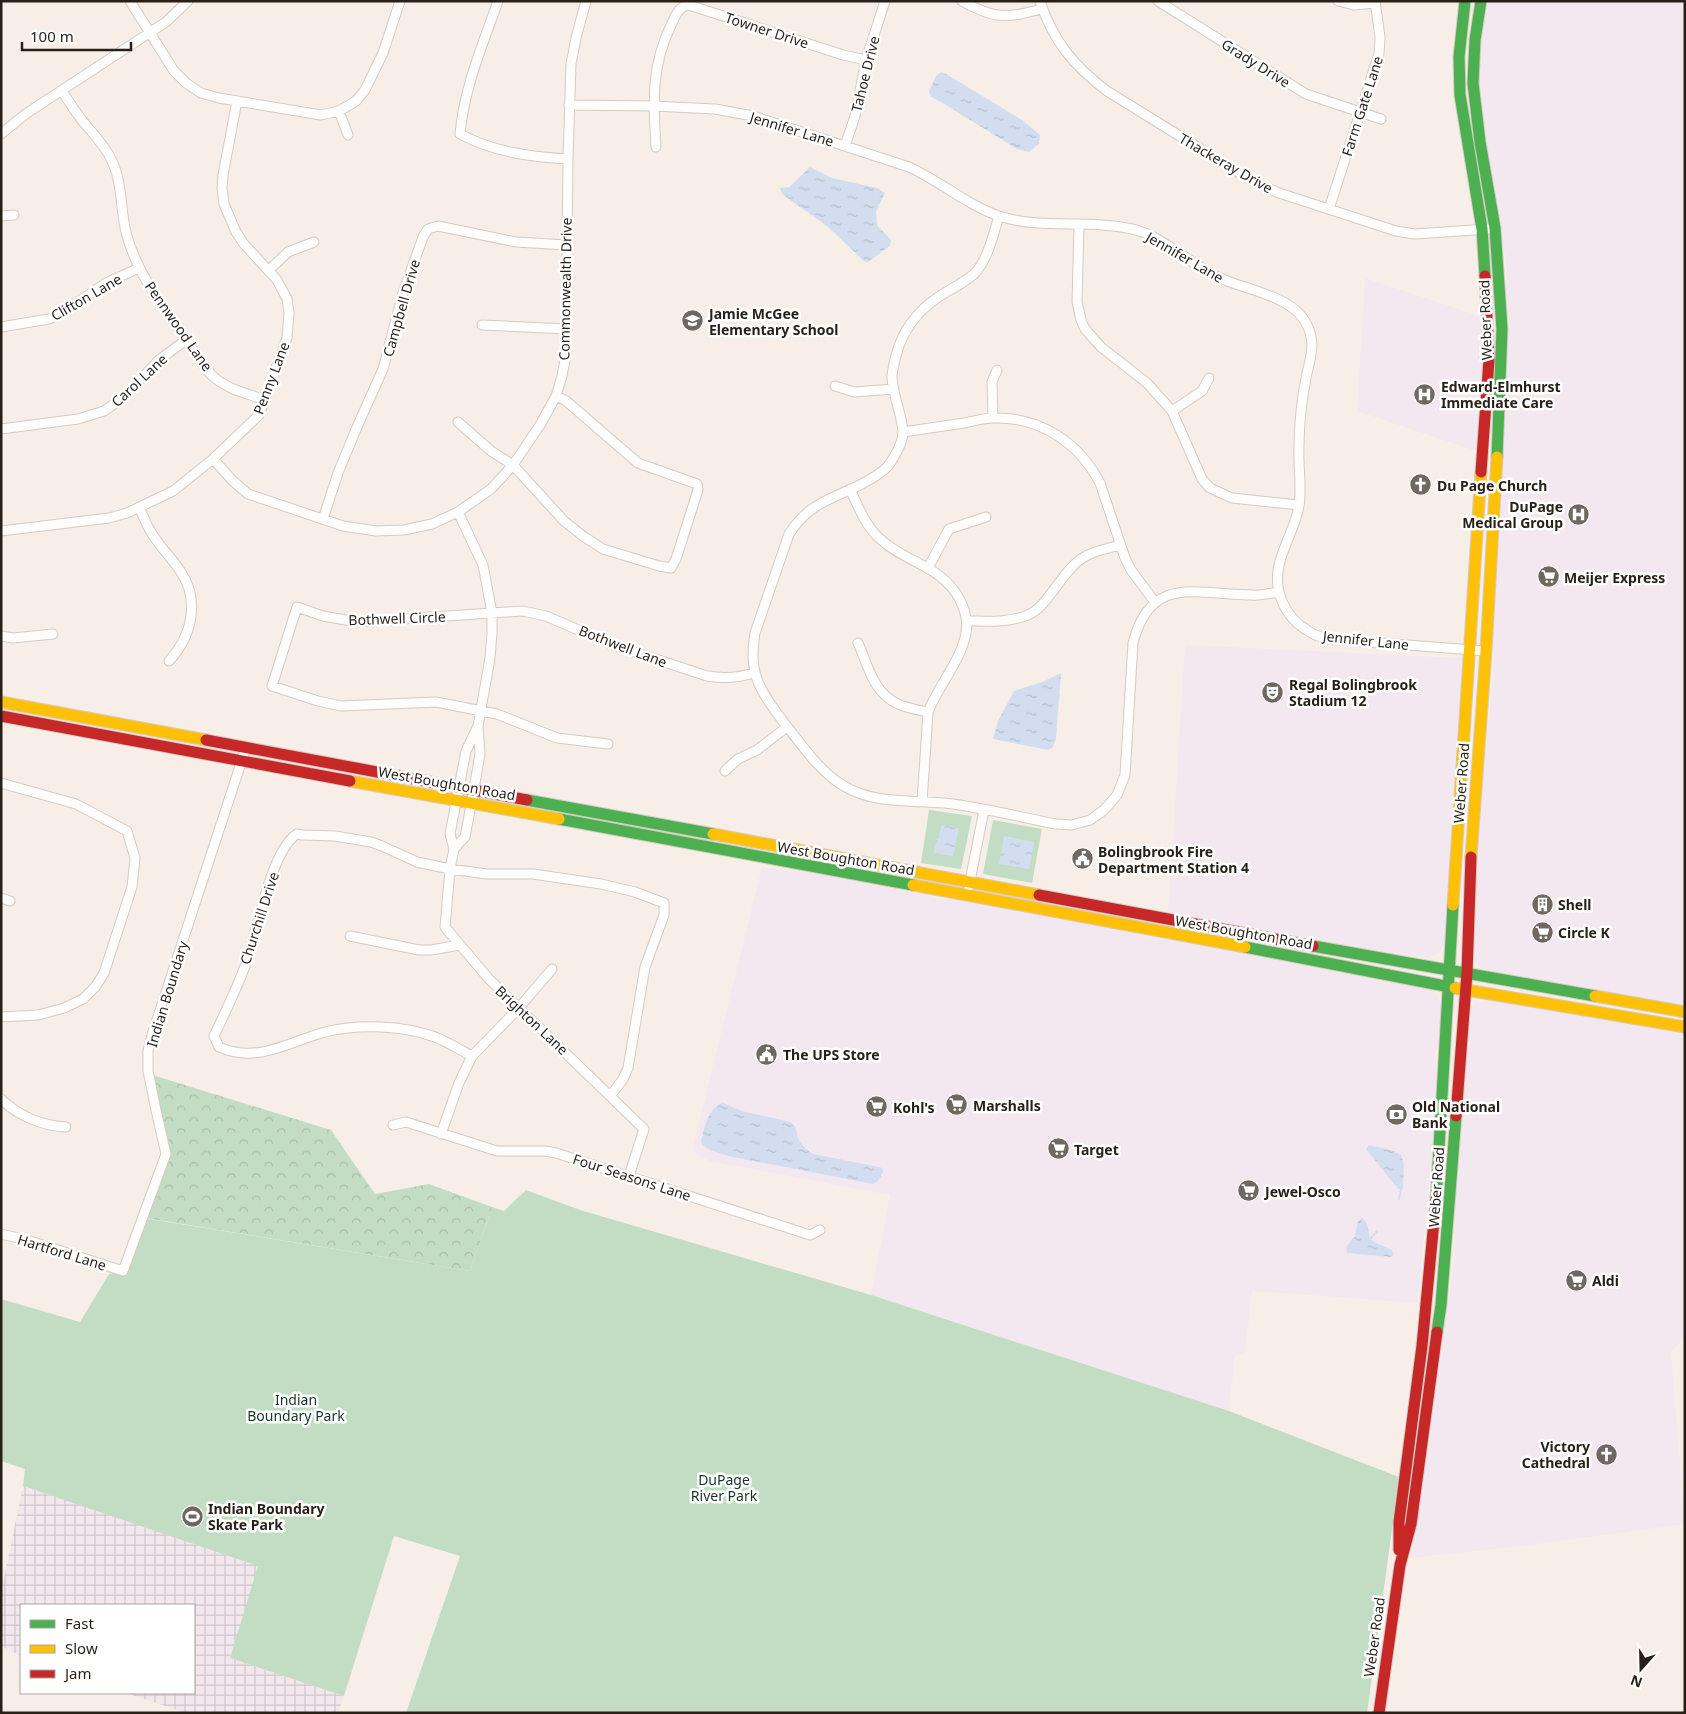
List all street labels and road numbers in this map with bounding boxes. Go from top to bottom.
street label: Towner Drive [723,8,811,52]
street label: Tahoe Drive [846,34,884,114]
street label: Grady Drive [1218,34,1294,92]
street label: Farm Gate Lane [1337,54,1387,158]
street label: Jennifer Lane [746,107,836,151]
street label: Thackeray Drive [1176,128,1276,198]
street label: Commonwealth Drive [554,217,576,361]
street label: Jennifer Lane [1141,226,1227,287]
street label: Campbell Drive [378,257,424,359]
street label: Clifton Lane [47,269,125,325]
street label: Pennwood Lane [141,277,217,375]
street label: Weber Road [1474,280,1496,360]
street label: Penny Lane [248,339,294,417]
street label: Carol Lane [107,349,171,411]
street label: Bothwell Circle [348,607,446,629]
street label: Bothwell Lane [576,621,670,672]
street label: Jennifer Lane [1320,626,1410,654]
street label: Weber Road [1449,742,1473,824]
street label: West Boughton Road [377,762,517,804]
street label: West Boughton Road [776,837,916,879]
street label: Churchill Drive [235,869,283,967]
street label: West Boughton Road [1174,911,1314,953]
street label: Indian Boundary [142,938,192,1049]
street label: Brighton Lane [491,981,573,1059]
street label: Weber Road [1424,1146,1448,1228]
street label: Four Seasons Lane [570,1149,694,1205]
street label: Hartford Lane [15,1229,109,1275]
street label: Weber Road [1359,1596,1389,1678]

